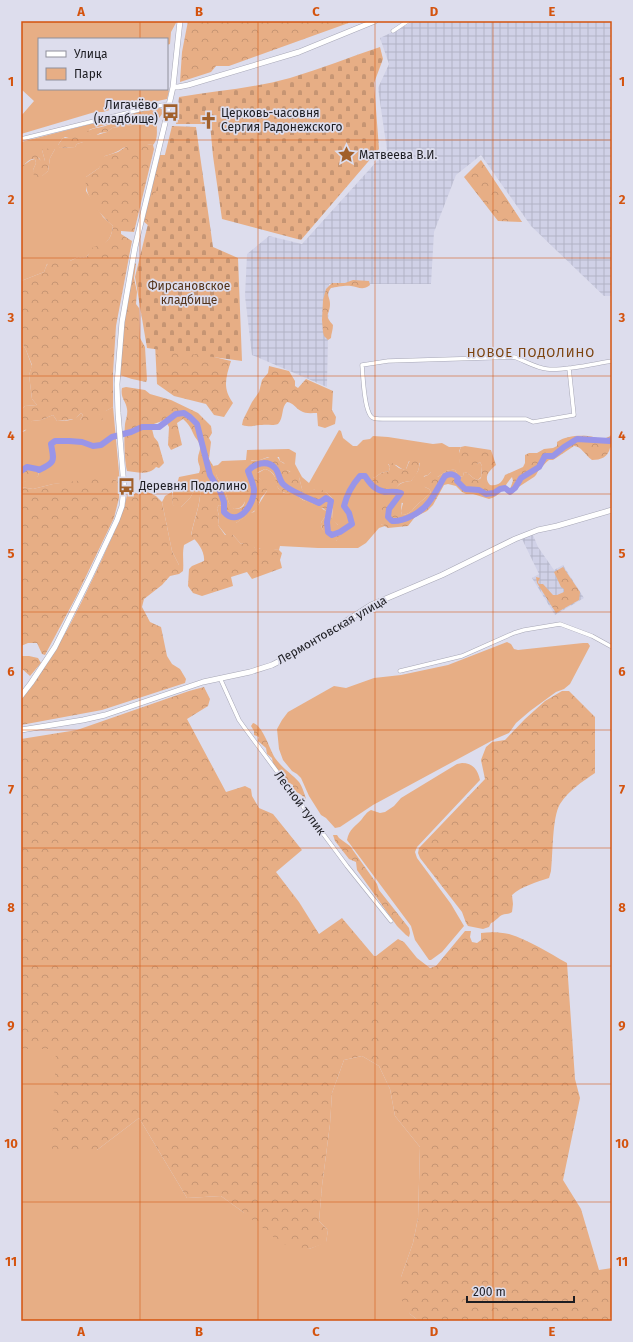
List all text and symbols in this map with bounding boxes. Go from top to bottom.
text: A [76,4,85,19]
text: B [195,4,203,19]
text: C [312,4,320,19]
text: D [430,4,439,19]
text: E [549,4,556,19]
legend [38,38,168,90]
text: Улица [74,47,108,61]
text: Парк [74,67,103,81]
text: 1 [8,74,14,89]
text: 1 [619,74,625,89]
place label: Лигачёво (кладбище) [94,98,158,126]
bus stop icon: Лигачёво (кладбище) [161,102,181,122]
place label: Церковь-часовня Сергия Радонежского [221,106,343,134]
church icon: Церковь-часовня Сергия Радонежского [198,110,218,130]
place icon: Матвеева В.И. [336,145,356,165]
place label: Матвеева В.И. [359,148,438,162]
text: 2 [8,192,15,207]
text: 2 [619,192,626,207]
park label: Фирсановское кладбище [148,279,230,307]
text: 3 [7,310,15,325]
text: 3 [618,310,626,325]
district label: НОВОЕ ПОДОЛИНО [467,345,595,360]
text: 4 [7,428,15,443]
text: 4 [618,428,626,443]
bus stop icon: Деревня Подолино [116,476,136,496]
place label: Деревня Подолино [138,479,247,493]
text: 5 [8,546,15,561]
text: 5 [619,546,626,561]
street label: Лермонтовская улица [275,593,389,667]
text: 6 [7,664,15,679]
text: 6 [618,664,626,679]
street label: Лесной тупик [271,768,329,838]
text: 7 [8,782,14,797]
text: 7 [619,782,625,797]
text: 8 [7,900,15,915]
text: 8 [618,900,626,915]
text: 9 [7,1018,15,1033]
text: 9 [618,1018,626,1033]
text: 10 [4,1136,18,1151]
text: 10 [615,1136,629,1151]
text: 11 [5,1254,17,1269]
text: 11 [616,1254,628,1269]
scale bar [467,1278,574,1304]
text: 200 m [473,1285,506,1299]
text: A [76,1324,85,1339]
text: B [195,1324,203,1339]
text: C [312,1324,320,1339]
text: D [430,1324,439,1339]
text: E [549,1324,556,1339]

